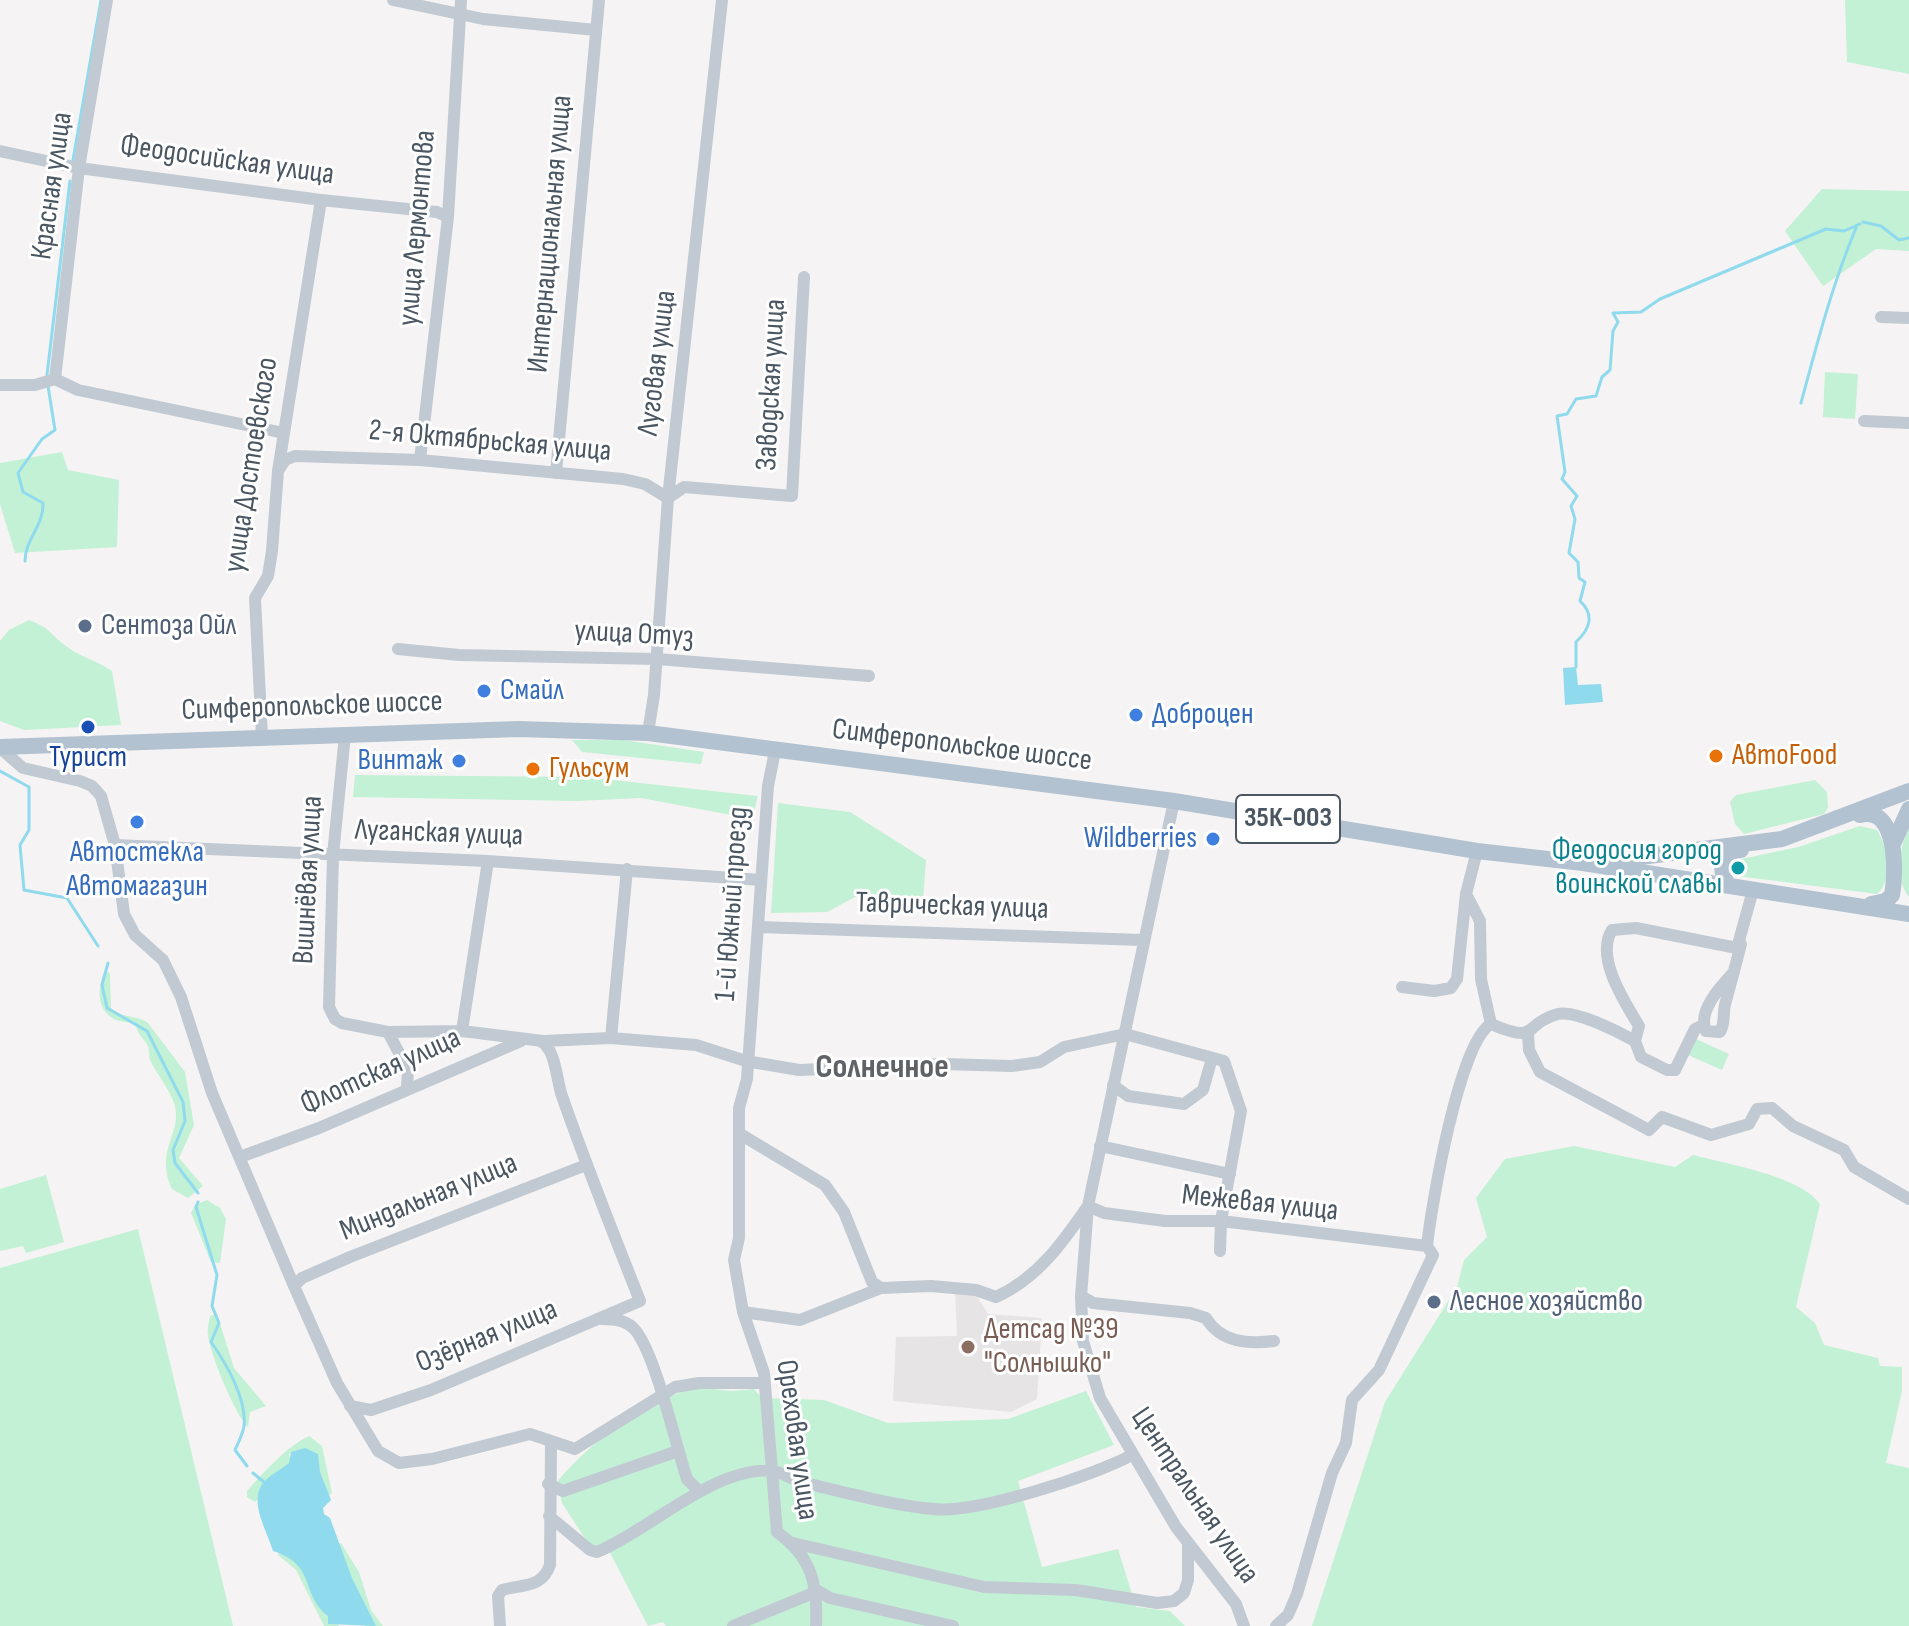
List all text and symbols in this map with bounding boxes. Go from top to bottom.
street label: Интернациональная улица [521,94,581,374]
street label: Красная улица [25,110,81,262]
street label: Феодосийская улица [118,128,336,194]
street label: улица Лермонтова [392,129,444,327]
street label: Луговая улица [631,288,685,438]
street label: Заводская улица [750,298,794,472]
street label: улица Достоевского [217,355,287,575]
street label: 2-я Октябрьская улица [367,413,613,471]
place label: Сентоза Ойл [101,608,236,644]
street label: улица Отуз [573,614,695,656]
marker: Сентоза Ойл [76,617,94,635]
place label: Смайл [500,673,564,709]
marker: Смайл [475,682,493,700]
street label: Симферопольское шоссе [181,684,443,730]
place label: Доброцен [1152,697,1253,733]
marker: Доброцен [1127,706,1145,724]
street label: Симферопольское шоссе [830,712,1094,780]
marker: Турист [79,718,97,736]
place label: АвтоFood [1732,738,1837,774]
place label: Турист [49,740,127,776]
place label: Винтаж [358,743,443,779]
marker: АвтоFood [1707,747,1725,765]
place label: Гульсум [549,751,629,787]
marker: Винтаж [450,752,468,770]
marker: Гульсум [524,760,542,778]
street label: Вишнёвая улица [287,795,331,965]
road number: 35К-003 [1236,795,1340,843]
street label: 1-й Южный проезд [708,805,758,1003]
marker: Автостекла Автомагазин [128,813,146,831]
street label: Луганская улица [354,813,524,855]
place label: Wildberries [1084,821,1197,857]
marker: Wildberries [1204,830,1222,848]
place label: Феодосия город воинской славы [1552,833,1722,904]
place label: Автостекла Автомагазин [66,835,208,906]
marker: Феодосия город воинской славы [1729,859,1747,877]
street label: Таврическая улица [855,886,1049,928]
street label: Флотская улица [296,1021,466,1123]
district label: Солнечное [815,1048,949,1088]
street label: Миндальная улица [335,1146,523,1250]
street label: Межевая улица [1180,1178,1340,1230]
place label: Лесное хозяйство [1450,1284,1643,1320]
street label: Озёрная улица [411,1292,563,1382]
marker: Лесное хозяйство [1425,1293,1443,1311]
place label: Детсад №39 "Солнышко" [984,1312,1118,1382]
marker: Детсад №39 "Солнышко" [959,1338,977,1356]
street label: Ореховая улица [767,1358,825,1522]
street label: Центральная улица [1122,1401,1266,1591]

